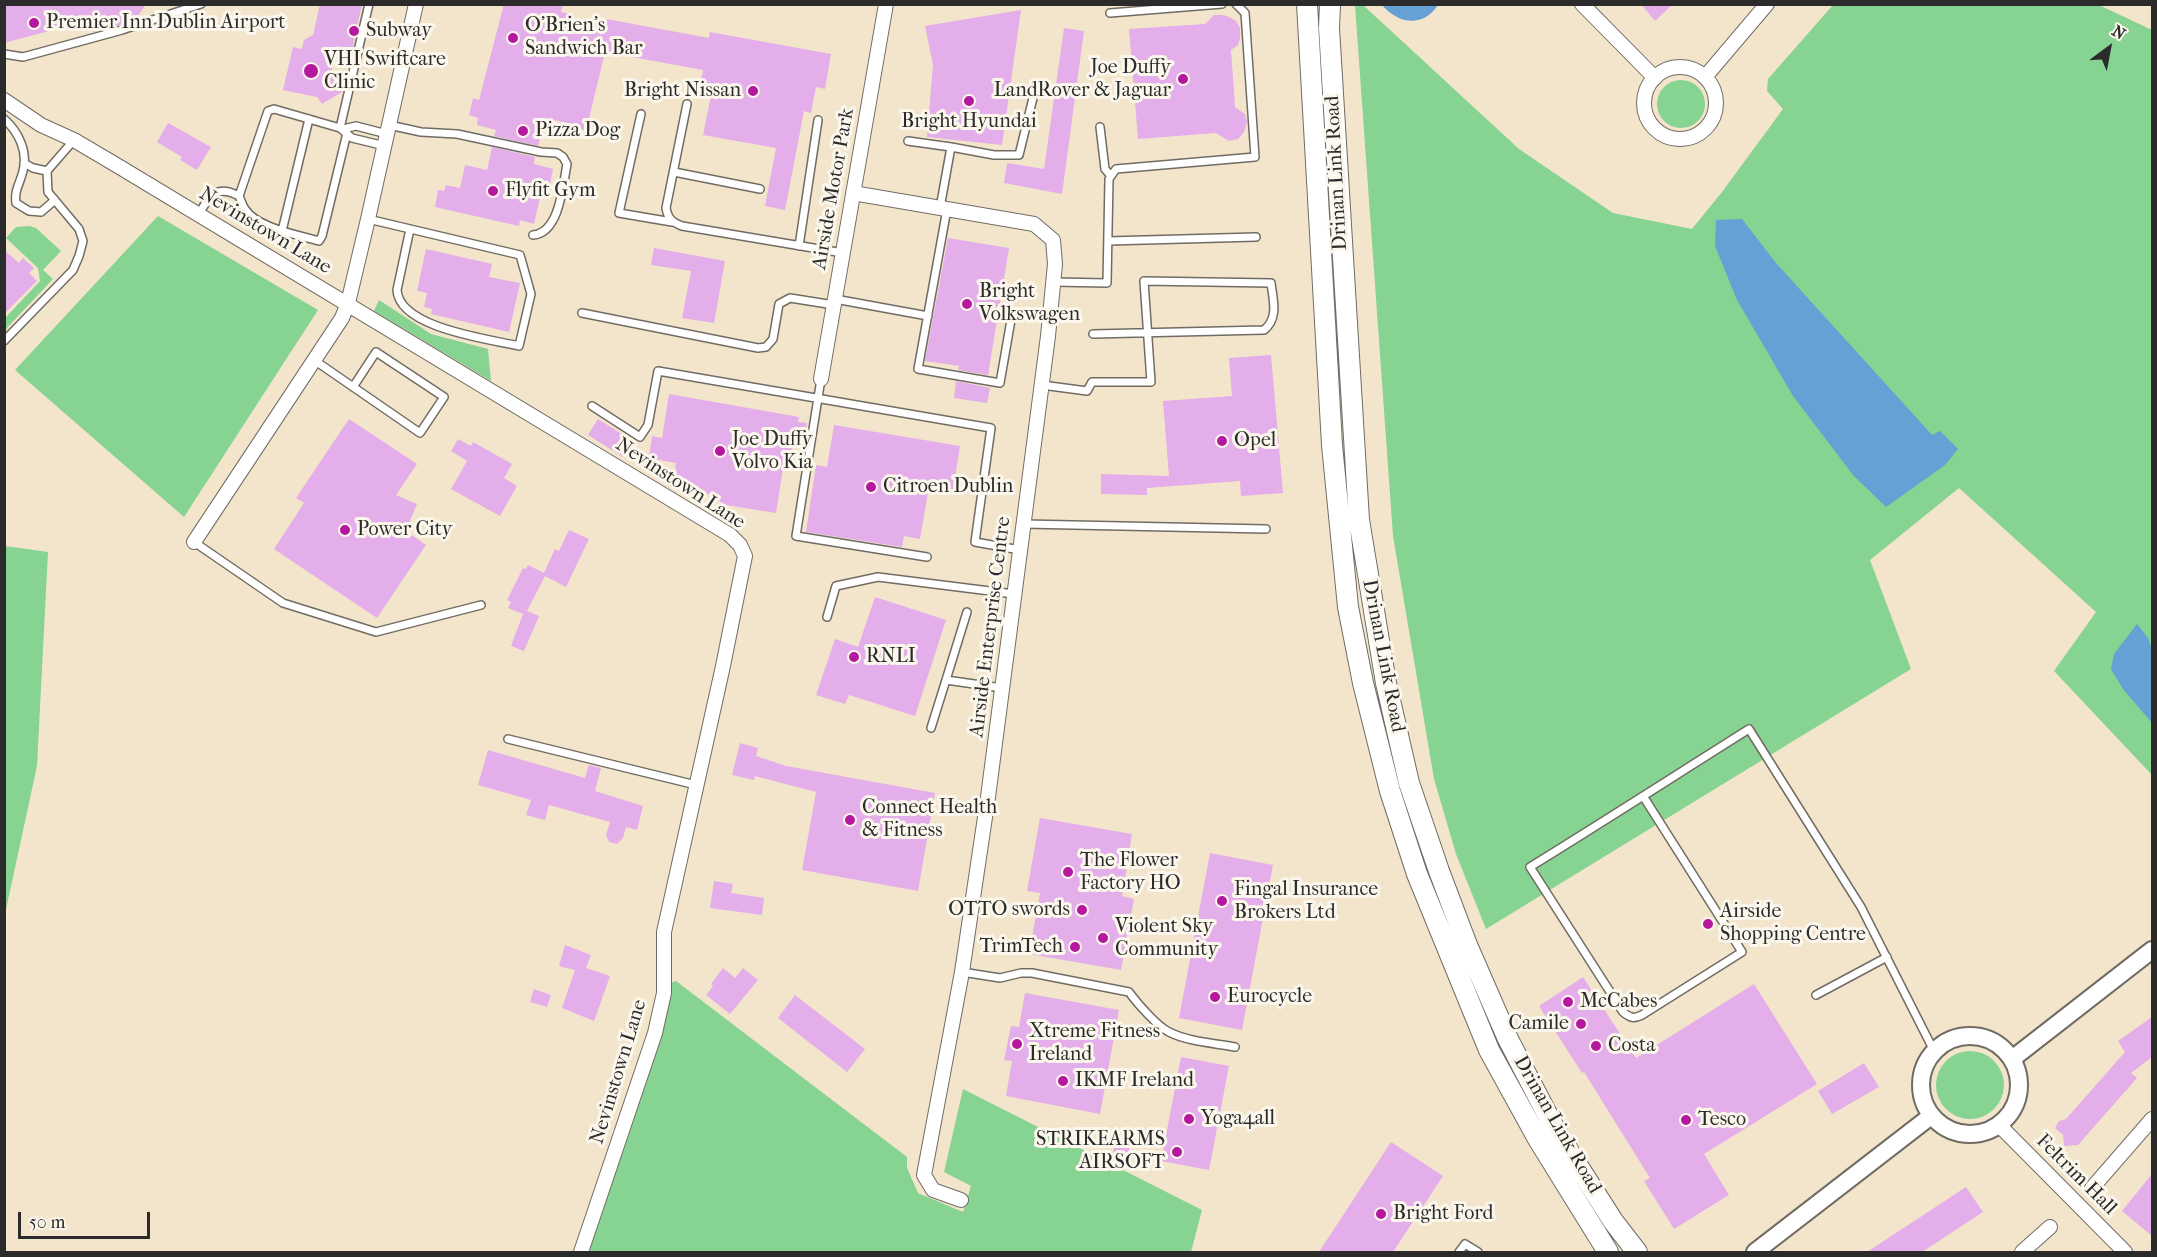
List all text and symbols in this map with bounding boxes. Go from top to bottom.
place label: Premier Inn Dublin Airport [46,11,285,35]
place label: O'Brien's Sandwich Bar [525,14,643,61]
marker: Premier Inn Dublin Airport [27,16,41,30]
north arrow [2079,18,2139,78]
place label: Subway [366,19,432,43]
text: N [2109,21,2129,44]
marker: Subway [347,24,361,38]
marker: O'Brien's Sandwich Bar [506,31,520,45]
place label: VHI Swiftcare Clinic [324,48,446,95]
place label: Joe Duffy LandRover & Jaguar [994,56,1171,103]
marker: VHI Swiftcare Clinic [302,62,320,80]
marker: Joe Duffy LandRover & Jaguar [1176,72,1190,86]
place label: Bright Nissan [624,79,741,103]
marker: Bright Nissan [746,84,760,98]
marker: Bright Hyundai [962,94,976,108]
street label: Drinan Link Road [1321,95,1353,251]
street label: Airside Motor Park [808,106,860,272]
place label: Bright Hyundai [901,110,1037,134]
place label: Pizza Dog [535,119,620,143]
marker: Pizza Dog [516,124,530,138]
place label: Flyfit Gym [505,179,596,203]
street label: Nevinstown Lane [195,182,335,280]
marker: Flyfit Gym [486,184,500,198]
place label: Bright Volkswagen [979,280,1080,327]
marker: Bright Volkswagen [960,297,974,311]
place label: Joe Duffy Volvo Kia [732,428,813,475]
place label: Opel [1234,429,1276,453]
street label: Nevinstown Lane [611,433,749,535]
marker: Opel [1215,434,1229,448]
marker: Joe Duffy Volvo Kia [713,444,727,458]
place label: Citroen Dublin [883,475,1013,499]
marker: Citroen Dublin [864,480,878,494]
street label: Airside Enterprise Centre [966,515,1016,739]
place label: Power City [357,518,452,542]
marker: Power City [338,523,352,537]
street label: Drinan Link Road [1356,578,1410,734]
place label: RNLI [866,645,916,669]
marker: RNLI [847,650,861,664]
place label: Connect Health & Fitness [862,796,997,843]
marker: Connect Health & Fitness [843,813,857,827]
place label: The Flower Factory HO [1080,849,1181,896]
marker: The Flower Factory HO [1061,865,1075,879]
place label: Fingal Insurance Brokers Ltd [1234,878,1378,925]
marker: Fingal Insurance Brokers Ltd [1215,894,1229,908]
place label: OTTO swords [948,898,1070,922]
place label: Airside Shopping Centre [1720,900,1866,947]
marker: OTTO swords [1075,903,1089,917]
place label: Violent Sky Community [1115,915,1218,962]
marker: Airside Shopping Centre [1701,917,1715,931]
marker: Violent Sky Community [1096,931,1110,945]
place label: TrimTech [979,935,1063,959]
marker: TrimTech [1068,940,1082,954]
place label: Eurocycle [1227,985,1312,1009]
marker: Eurocycle [1208,990,1222,1004]
place label: McCabes [1580,990,1657,1014]
marker: McCabes [1561,995,1575,1009]
street label: Nevinstown Lane [586,997,652,1147]
place label: Camile [1508,1012,1569,1036]
marker: Camile [1574,1017,1588,1031]
place label: Xtreme Fitness Ireland [1029,1020,1160,1067]
place label: Costa [1608,1034,1655,1058]
marker: Xtreme Fitness Ireland [1010,1037,1024,1051]
marker: Costa [1589,1039,1603,1053]
street label: Drinan Link Road [1508,1052,1606,1198]
place label: IKMF Ireland [1075,1069,1194,1093]
marker: IKMF Ireland [1056,1074,1070,1088]
place label: Yoga4all [1201,1107,1275,1131]
place label: Tesco [1698,1108,1746,1132]
marker: Yoga4all [1182,1112,1196,1126]
marker: Tesco [1679,1113,1693,1127]
place label: STRIKEARMS AIRSOFT [1036,1128,1165,1175]
street label: Feltrim Hall [2031,1130,2121,1220]
marker: STRIKEARMS AIRSOFT [1170,1145,1184,1159]
scale bar [21,1200,153,1238]
place label: Bright Ford [1393,1202,1493,1226]
marker: Bright Ford [1374,1207,1388,1221]
text: 50 m [29,1212,65,1233]

